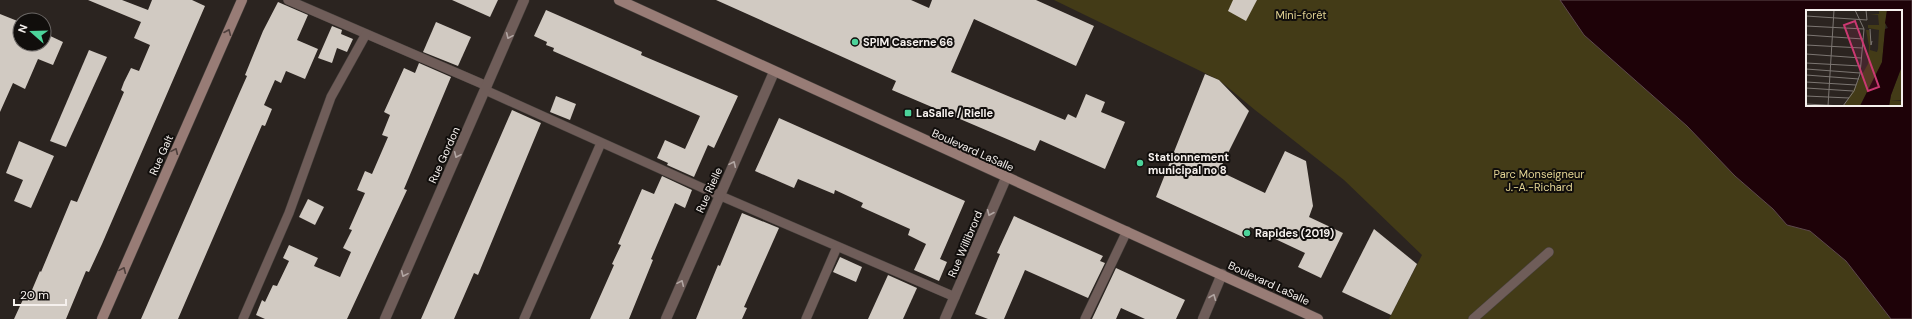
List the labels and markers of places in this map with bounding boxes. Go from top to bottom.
place label: SPIM Caserne 66 [863,35,953,49]
marker: SPIM Caserne 66 [850,37,860,47]
place label: LaSalle / Rielle [916,106,993,120]
marker: LaSalle / Rielle [903,108,913,118]
place label: Stationnement municipal no 8 [1148,150,1229,177]
marker: Stationnement municipal no 8 [1135,158,1145,168]
place label: Rapides (2019) [1255,226,1334,240]
marker: Rapides (2019) [1242,228,1252,238]

